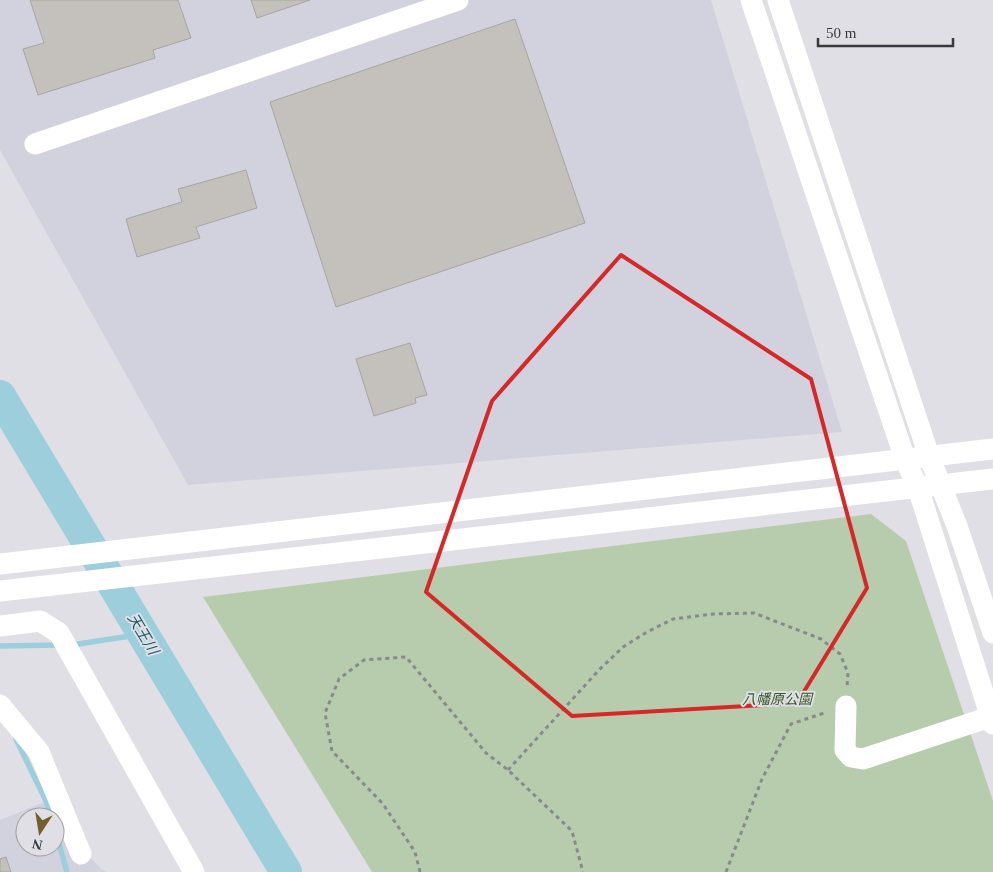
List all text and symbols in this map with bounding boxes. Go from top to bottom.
scale bar [818,15,953,47]
text: 50 m [826,25,857,41]
water label: 天王川 [125,611,162,659]
park label: 八幡原公園 [742,692,814,707]
north arrow [15,807,65,857]
text: N [31,836,44,853]

